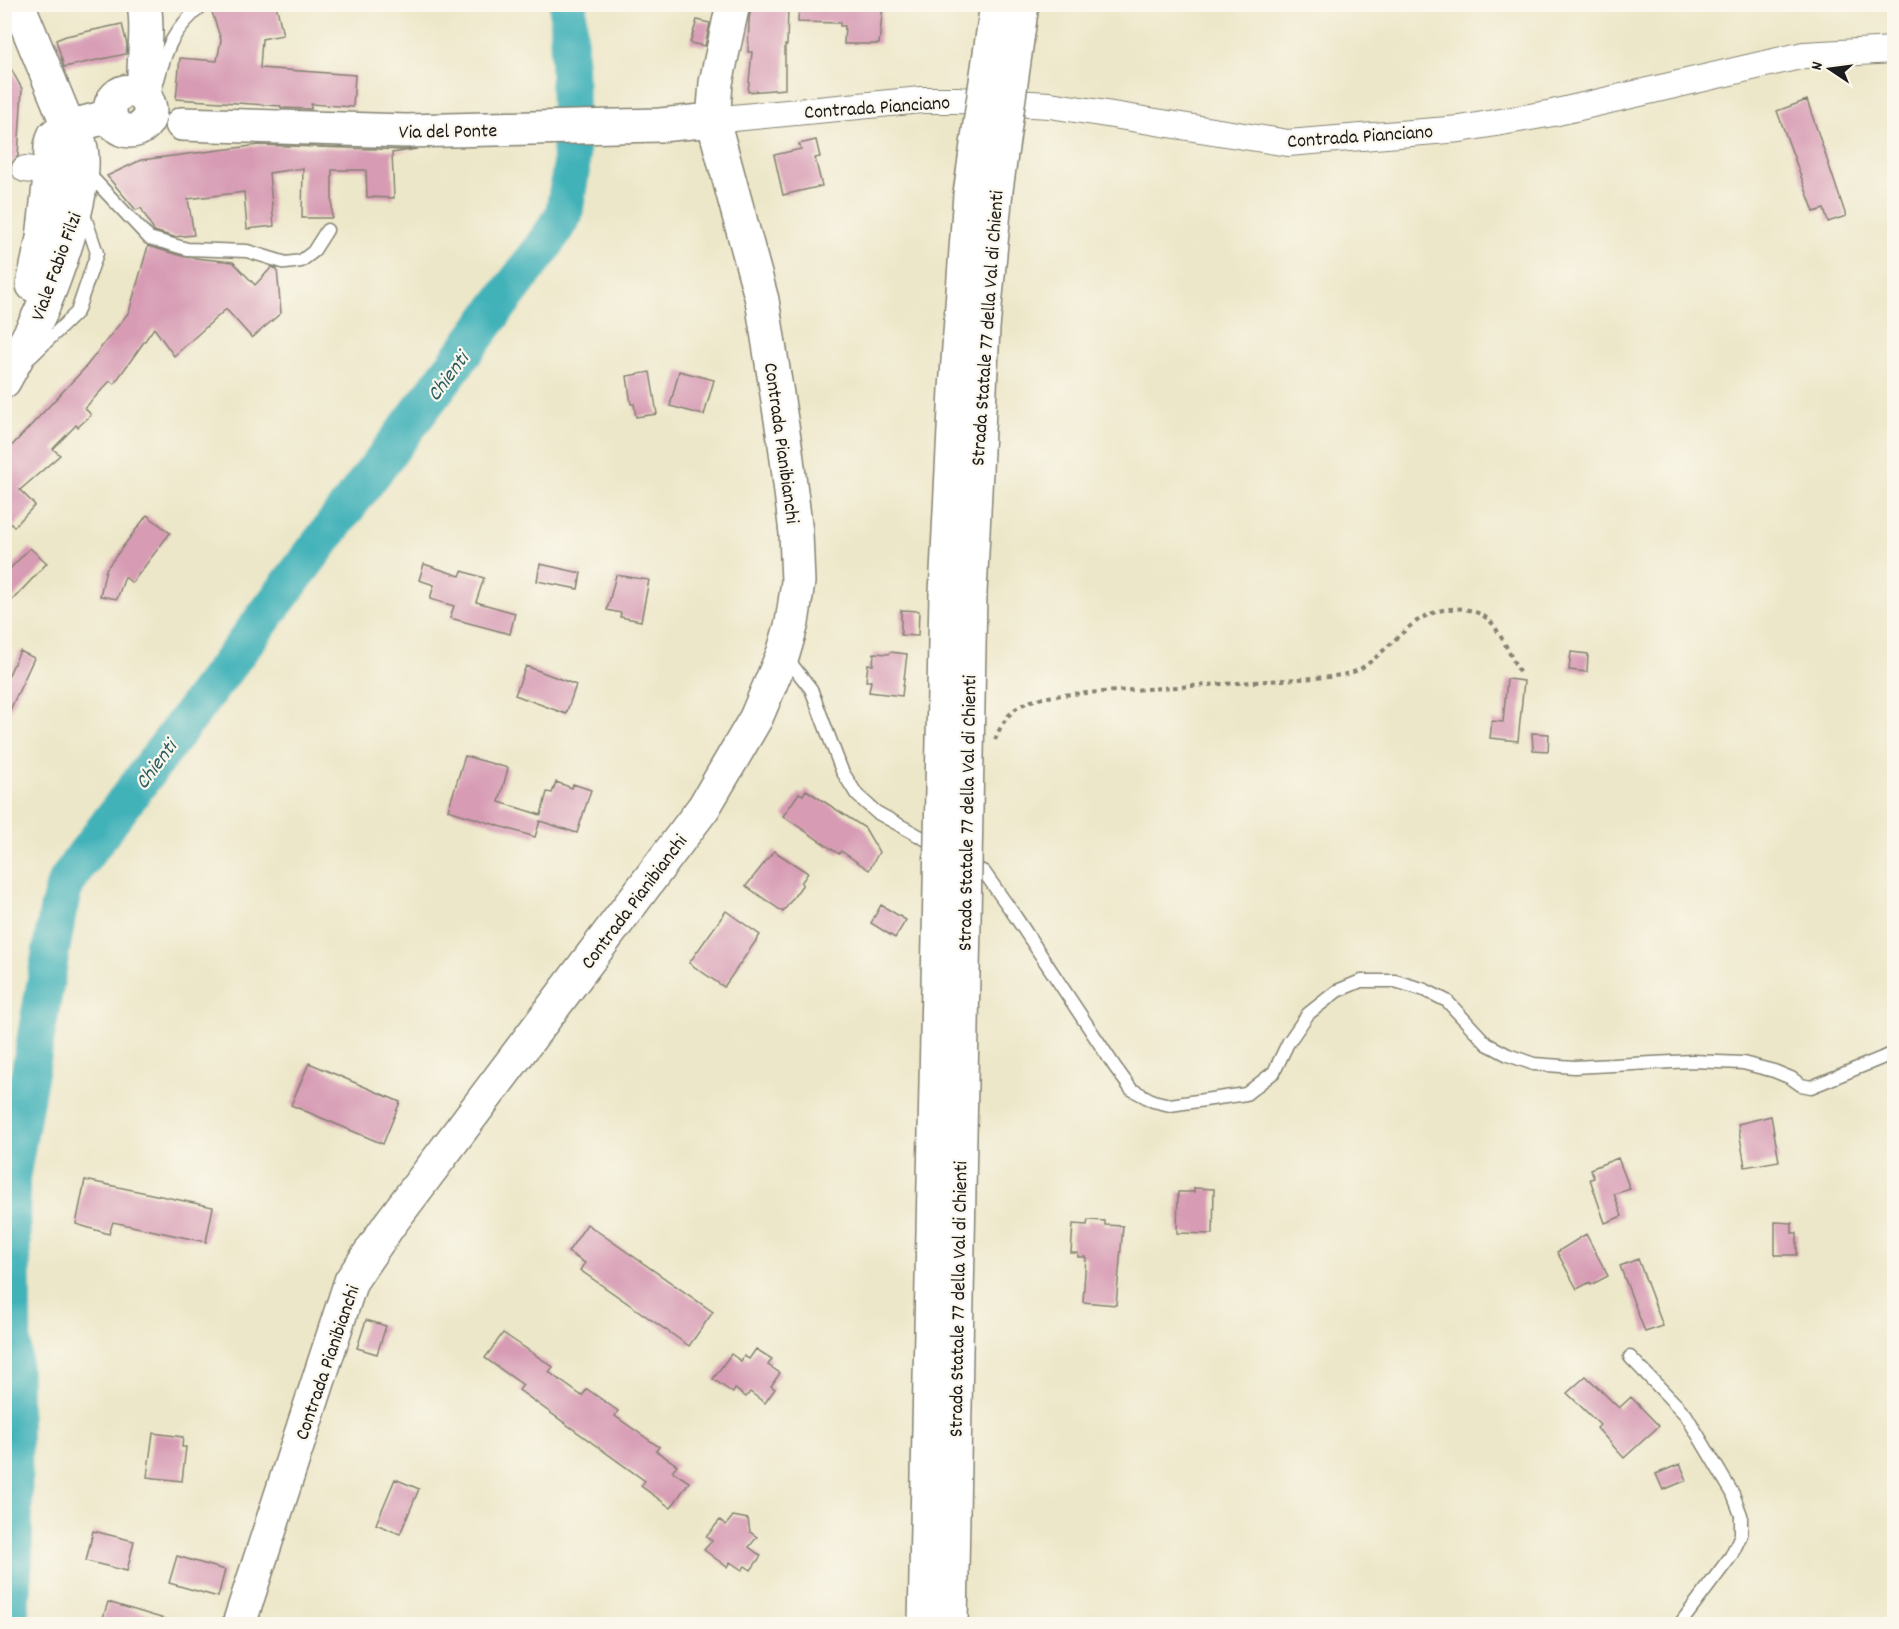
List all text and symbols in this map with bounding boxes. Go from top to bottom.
north arrow [1800,39,1860,99]
text: N [1806,60,1830,73]
street label: Contrada Pianciano [803,90,951,128]
street label: Via del Ponte [399,118,498,148]
street label: Contrada Pianciano [1286,119,1434,157]
street label: Strada Statale 77 della Val di Chienti [965,189,1013,467]
street label: Viale Fabio Filzi [25,209,91,325]
water label: Chienti [421,345,480,409]
street label: Contrada Pianibianchi [755,361,805,526]
street label: Strada Statale 77 della Val di Chienti [953,674,985,951]
water label: Chienti [129,733,188,797]
street label: Contrada Pianibianchi [575,829,696,976]
street label: Strada Statale 77 della Val di Chienti [944,1160,976,1437]
street label: Contrada Pianibianchi [289,1281,369,1444]

